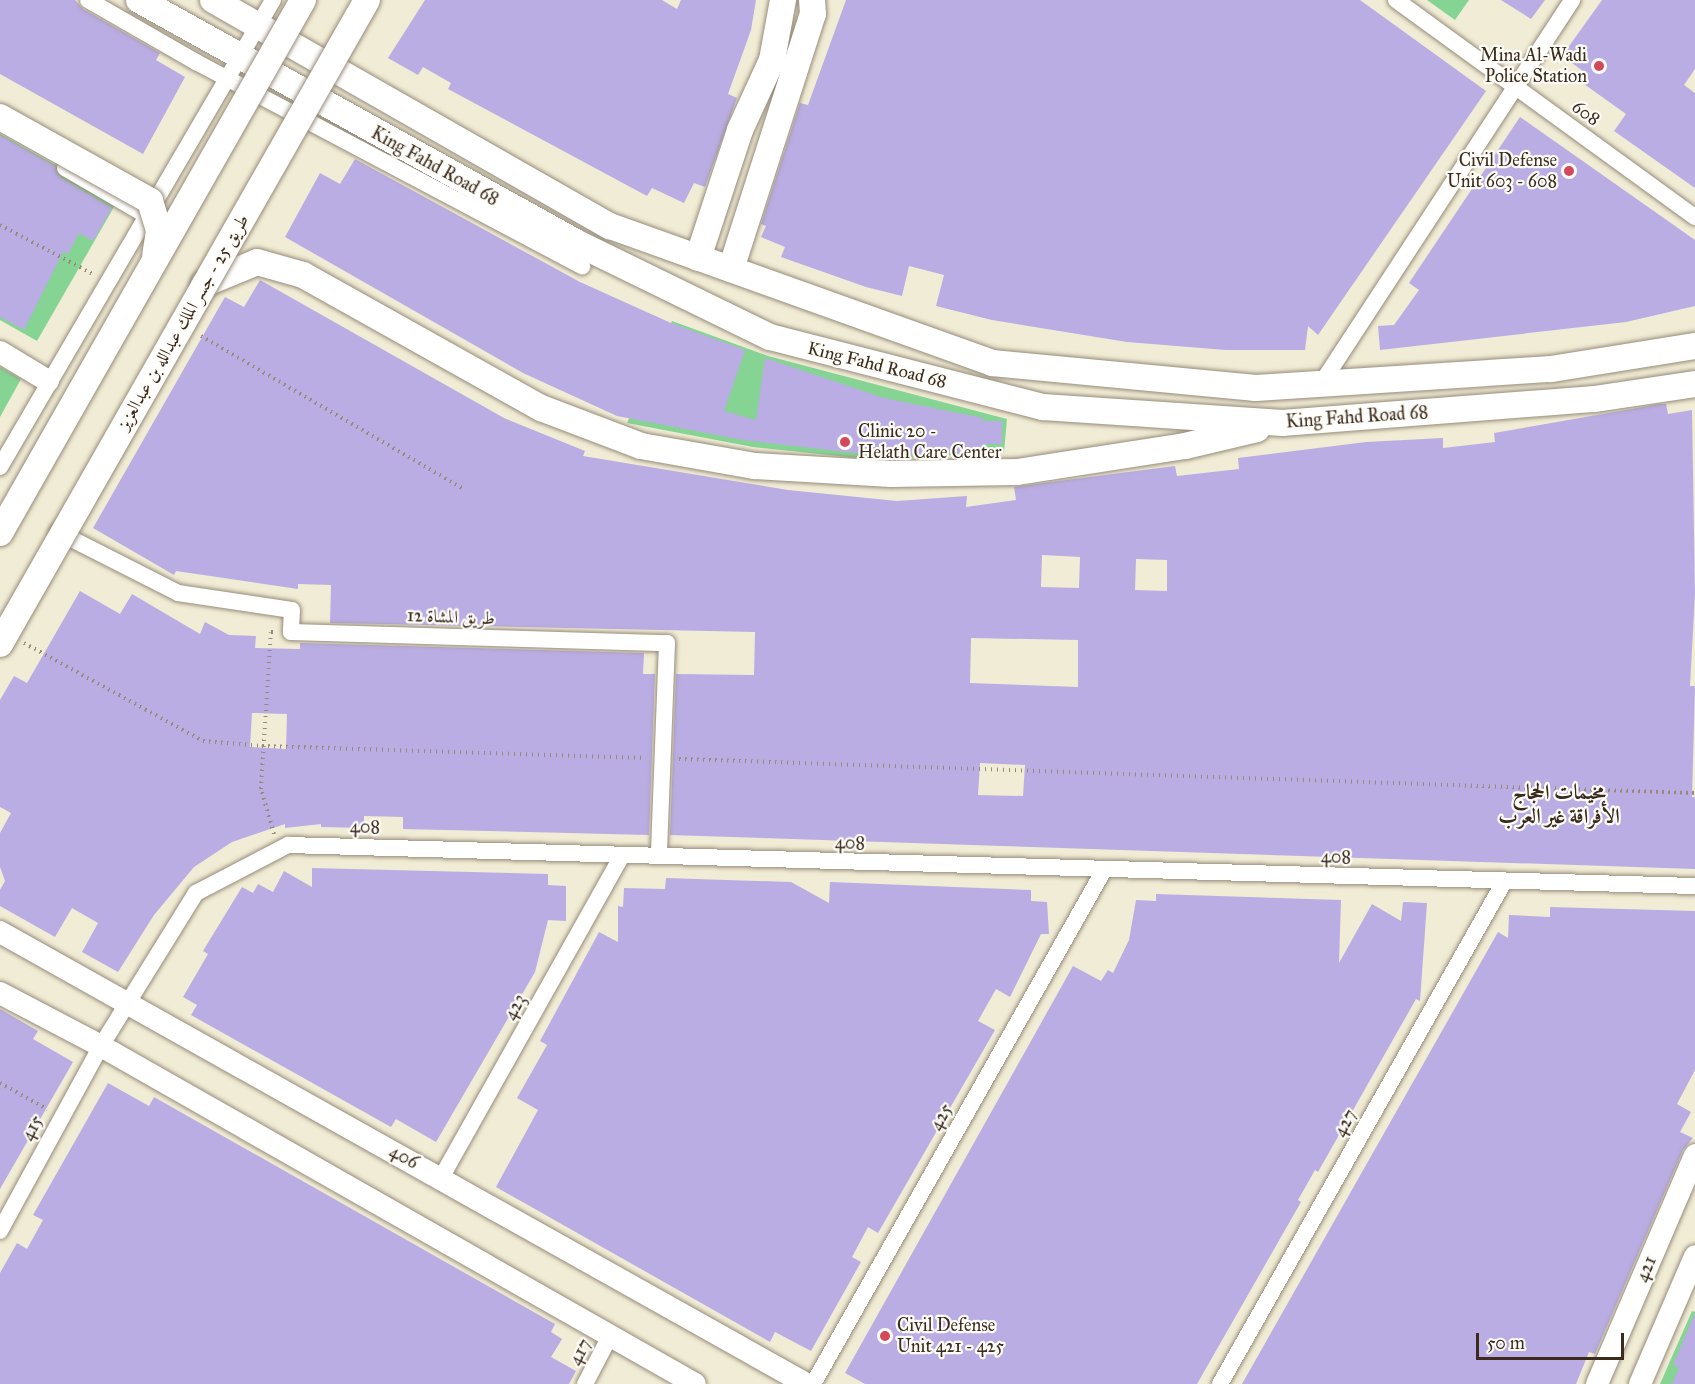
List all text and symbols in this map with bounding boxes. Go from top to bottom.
place label: Mina Al-Wadi Police Station [1480,45,1587,88]
marker: Mina Al-Wadi Police Station [1592,59,1606,73]
street label: 608 [1568,96,1604,130]
street label: King Fahd Road 68 [367,122,503,210]
place label: Civil Defense Unit 603 - 608 [1447,150,1557,192]
marker: Civil Defense Unit 603 - 608 [1562,164,1576,178]
street label: طريق 25 - جسر الملك عبدالله بن عبدالعزيز [112,211,254,433]
street label: King Fahd Road 68 [805,337,949,393]
street label: King Fahd Road 68 [1285,401,1429,433]
place label: Clinic 20 - Helath Care Center [858,421,1002,464]
marker: Clinic 20 - Helath Care Center [836,433,854,451]
street label: طريق المشاة 12 [407,605,495,629]
district label: مخيمات الحجاج الأفراقة غير العرب [1498,779,1620,829]
street label: 408 [350,816,380,838]
street label: 408 [835,832,865,854]
street label: 408 [1321,846,1351,868]
street label: 423 [499,990,531,1024]
street label: 425 [925,1100,957,1134]
street label: 427 [1329,1106,1361,1140]
street label: 415 [17,1112,47,1144]
street label: 406 [386,1140,422,1174]
street label: 421 [1631,1253,1661,1285]
place label: Civil Defense Unit 421 - 425 [897,1315,1004,1358]
scale bar [1479,1321,1628,1359]
marker: Civil Defense Unit 421 - 425 [878,1329,892,1343]
text: 50 m [1487,1332,1525,1354]
street label: 417 [564,1335,596,1369]

